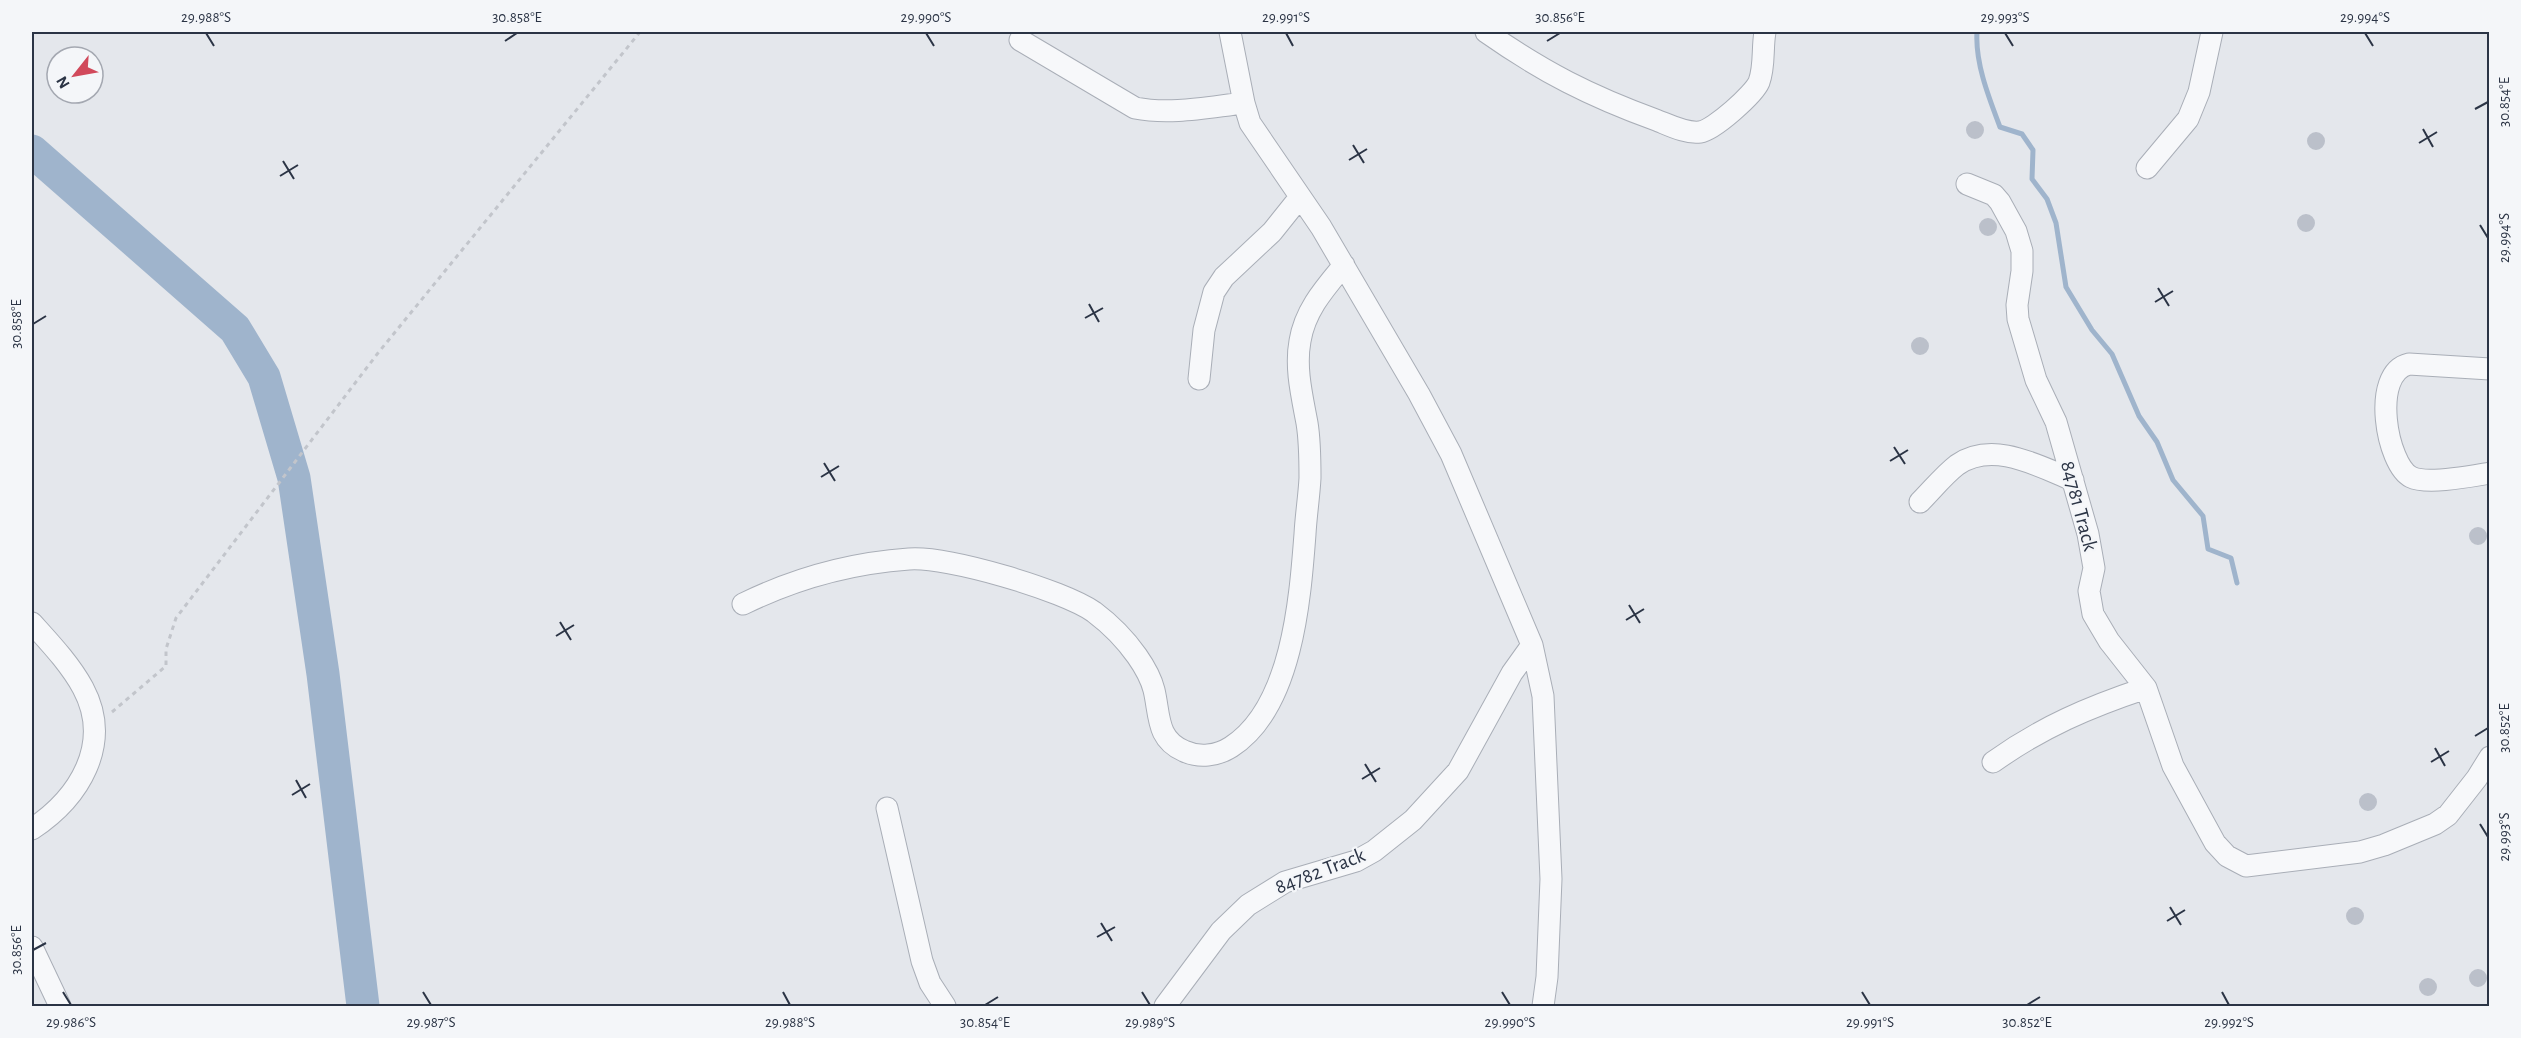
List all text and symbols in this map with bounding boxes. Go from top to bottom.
text: 29.988°S [181,10,231,25]
text: 30.858°E [492,10,542,25]
text: 29.990°S [901,10,951,25]
text: 29.991°S [1262,10,1310,25]
text: 30.856°E [1535,10,1585,25]
text: 29.993°S [1980,10,2030,25]
text: 29.994°S [2340,10,2390,25]
north arrow [45,45,105,105]
text: N [53,73,73,91]
text: 30.854°E [2497,77,2512,127]
text: 29.994°S [2497,213,2512,263]
text: 30.858°E [9,299,24,349]
street label: 84781 Track [2057,459,2101,554]
text: 30.852°E [2497,703,2512,753]
text: 29.993°S [2497,812,2512,862]
street label: 84782 Track [1272,844,1368,898]
text: 30.856°E [9,925,24,975]
text: 29.986°S [46,1015,96,1030]
text: 29.987°S [406,1015,456,1030]
text: 29.988°S [765,1015,815,1030]
text: 30.854°E [960,1015,1010,1030]
text: 29.989°S [1125,1015,1175,1030]
text: 29.990°S [1485,1015,1535,1030]
text: 29.991°S [1846,1015,1894,1030]
text: 30.852°E [2002,1015,2052,1030]
text: 29.992°S [2204,1015,2254,1030]

